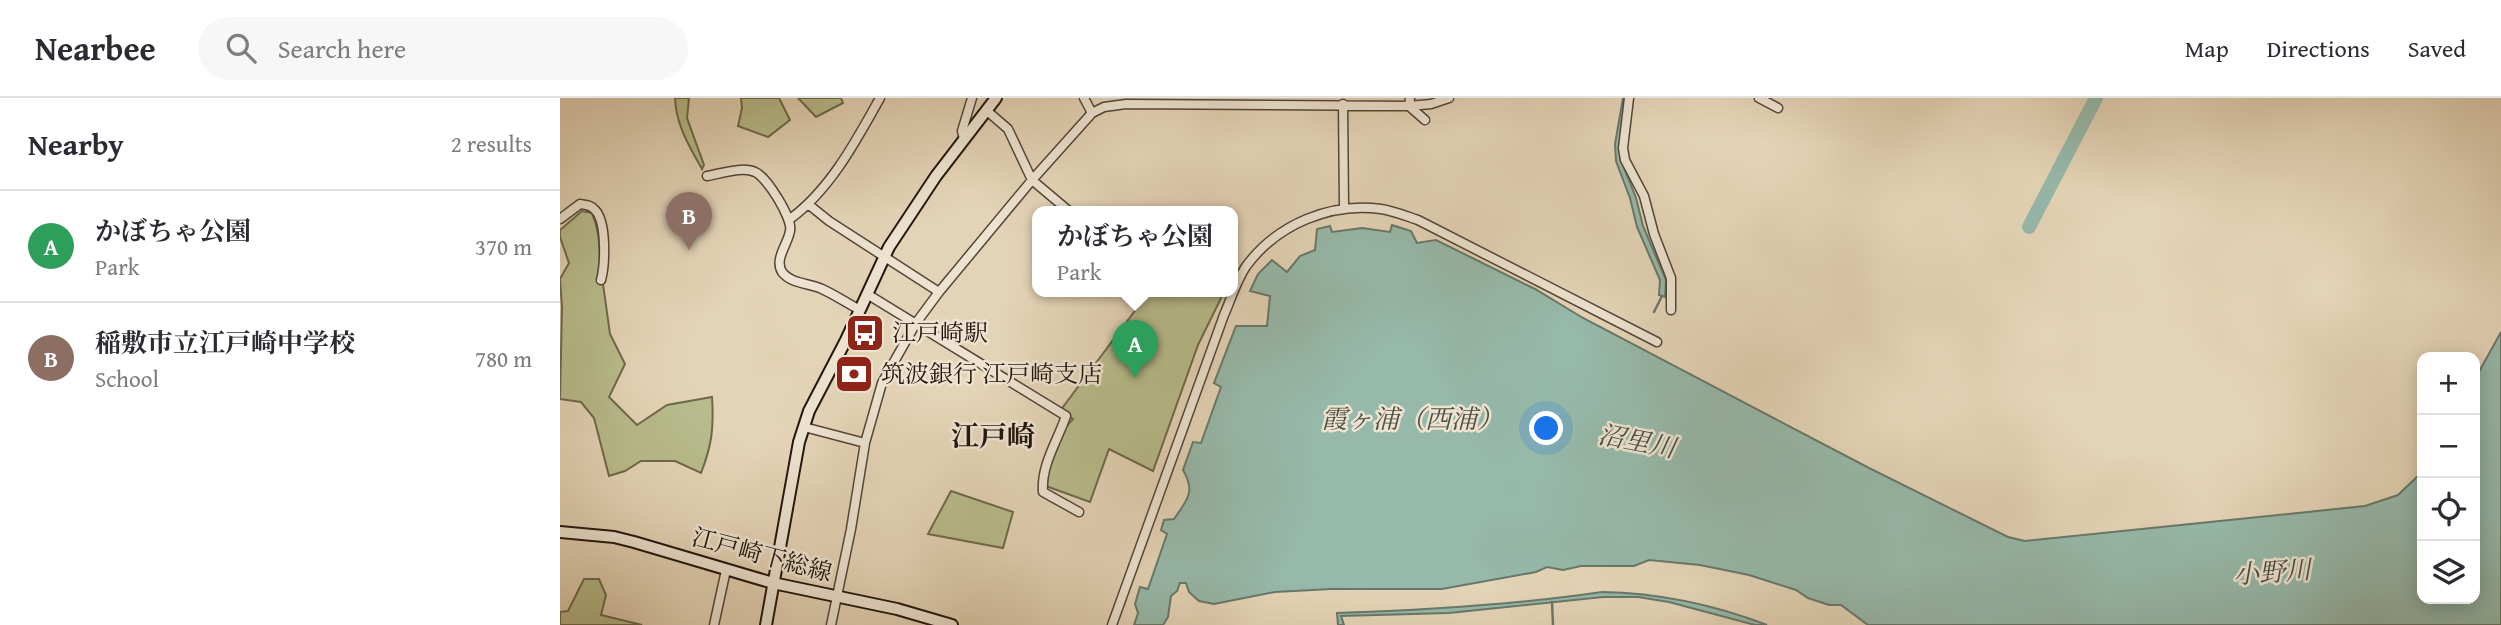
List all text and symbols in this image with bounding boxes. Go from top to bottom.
search box [198,17,688,80]
text: Nearbee [35,24,156,72]
icon: search [222,29,260,67]
text: Search here [278,29,406,68]
text: Map [2185,31,2229,66]
text: Directions [2267,31,2370,66]
text: Saved [2408,31,2466,66]
text: Nearby [28,122,124,166]
text: 2 results [451,127,532,160]
pin: B [666,192,712,250]
popup [1032,206,1238,297]
text: かぼちゃ公園 [95,211,251,250]
text: かぼちゃ公園 [1057,216,1213,255]
text: A [44,230,58,263]
text: 370 m [475,230,532,263]
text: Park [95,250,139,283]
text: Park [1057,255,1101,288]
bus stop icon: 江戸崎駅 [844,312,886,354]
place label: 江戸崎駅 [892,315,988,350]
pin: A [1112,320,1158,378]
text: 稲敷市立江戸崎中学校 [95,323,355,362]
text: B [44,342,58,375]
text: 780 m [475,342,532,375]
map controls [2417,352,2480,604]
button: + [2417,352,2480,415]
bank icon: 筑波銀行 江戸崎支店 [833,353,875,395]
place label: 筑波銀行 江戸崎支店 [881,356,1102,391]
text: School [95,362,159,395]
water label: 霞ヶ浦（西浦） [1321,399,1503,438]
your location [1529,411,1563,445]
water label: 沼里川 [1595,414,1682,468]
district label: 江戸崎 [951,415,1035,456]
button: − [2417,415,2480,478]
button: locate [2417,478,2480,541]
street label: 江戸崎下総線 [688,519,836,590]
button: layers [2417,541,2480,604]
water label: 小野川 [2232,549,2315,594]

